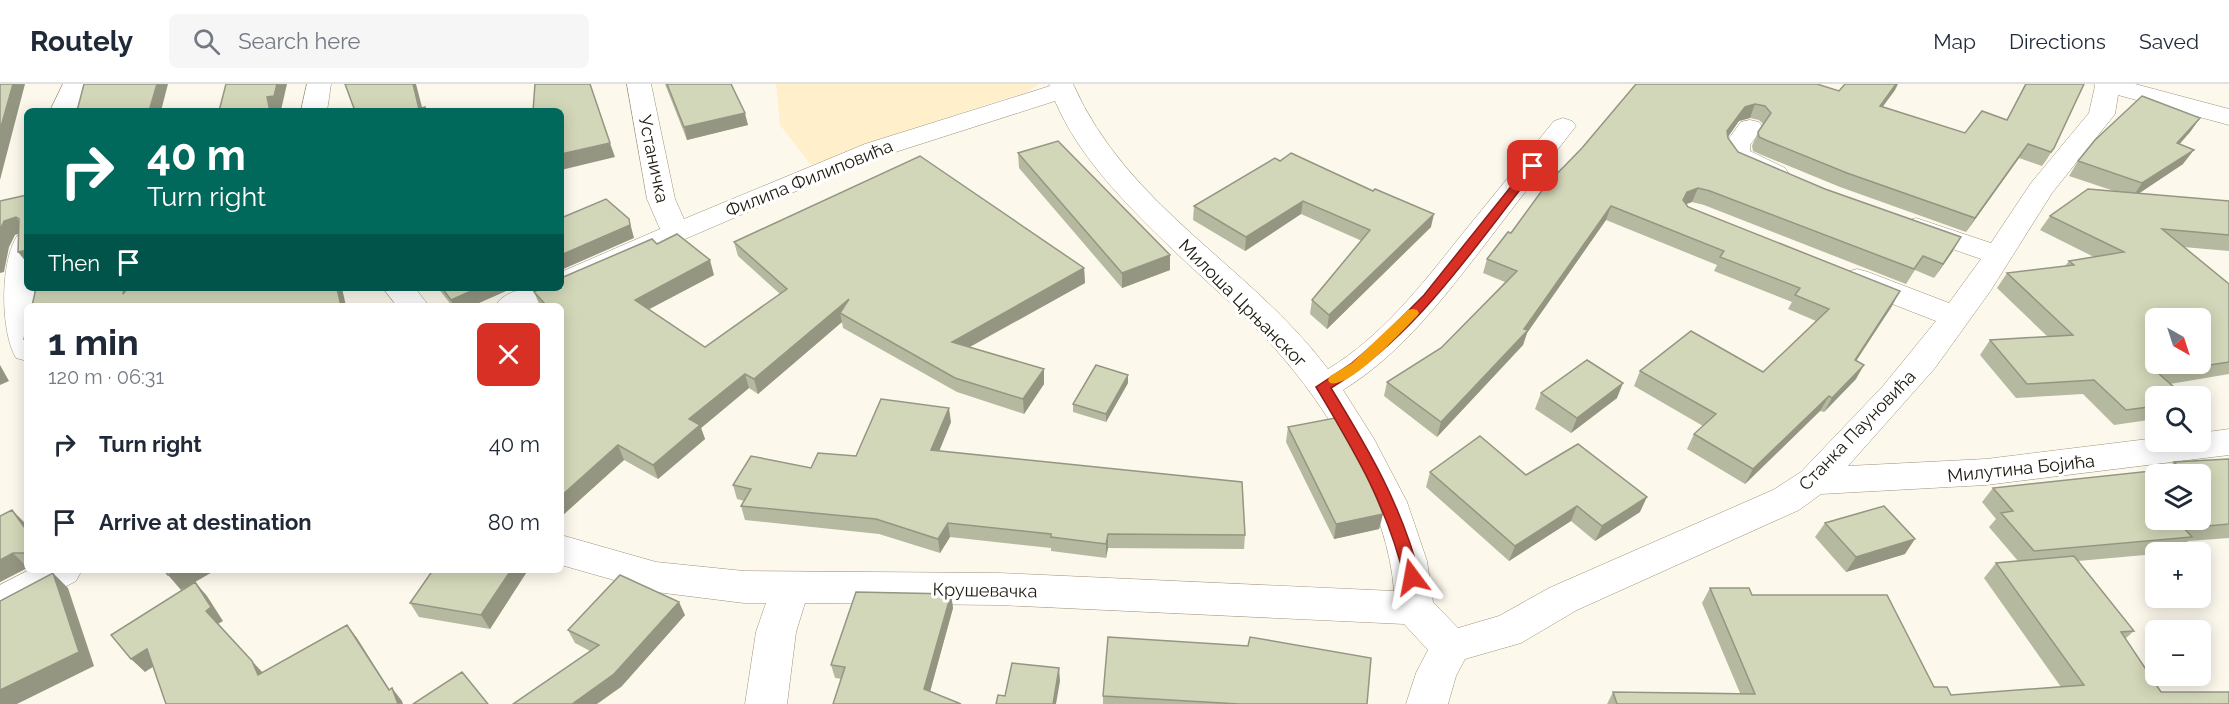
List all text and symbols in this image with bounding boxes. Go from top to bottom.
search box [169,14,589,68]
text: Routely [30,25,133,58]
icon: search [190,25,223,58]
text: Search here [238,28,360,54]
text: Map [1933,29,1976,54]
text: Directions [2009,29,2106,54]
text: Saved [2139,29,2199,54]
street label: Устаничка [634,113,674,205]
text: 40 m [147,131,246,180]
icon: right [48,132,126,210]
street label: Филипа Филиповића [722,135,896,221]
pin [1507,140,1558,191]
icon: arrive [1516,149,1549,182]
text: Turn right [147,181,266,212]
street label: Милоша Црњанског [1175,235,1311,371]
icon: arrive [112,246,145,279]
text: Then [48,250,100,276]
north arrow [2145,308,2211,374]
map controls [2145,308,2211,686]
text: 1 min [48,321,139,363]
button: close [477,323,540,386]
text: 120 m · 06:31 [48,365,164,389]
street label: Станка Пауновића [1794,366,1920,494]
button: search [2145,386,2211,452]
icon: right [48,428,81,461]
text: Turn right [99,431,202,457]
text: 40 m [489,431,540,457]
street label: Милутина Бојића [1946,450,2096,486]
button: layers [2145,464,2211,530]
icon: arrive [48,506,81,539]
text: Arrive at destination [99,509,312,535]
text: 80 m [488,509,540,535]
button: + [2145,542,2211,608]
position arrow [1380,545,1444,609]
street label: Крушевачка [932,579,1038,601]
button: − [2145,620,2211,686]

